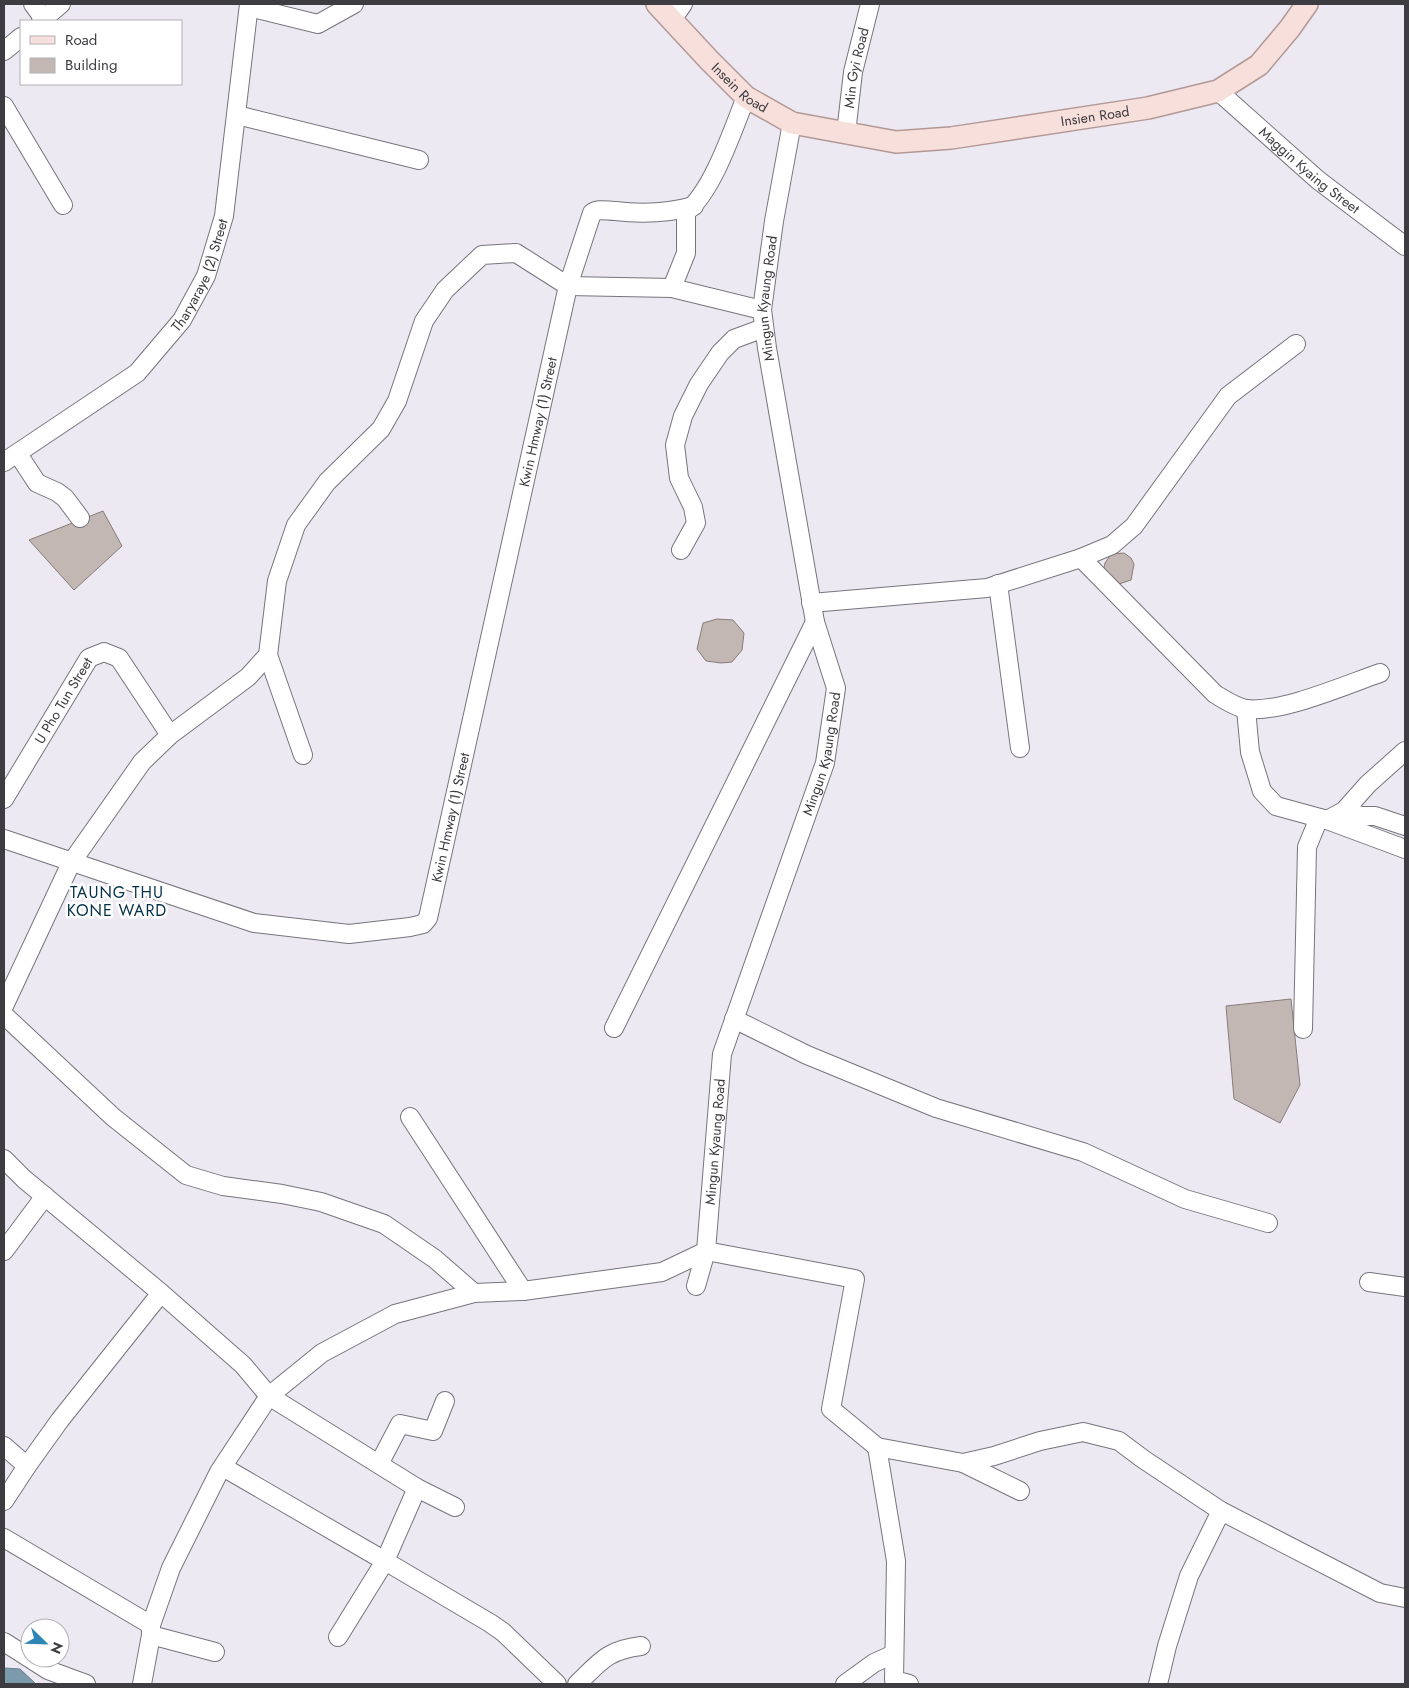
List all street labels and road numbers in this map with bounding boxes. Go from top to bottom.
street label: Min Gyi Road [839,25,874,109]
street label: Insein Road [707,58,772,117]
street label: Insien Road [1059,101,1131,131]
street label: Maggin Kyaing Street [1255,122,1364,219]
street label: Tharyaraye (2) Street [166,216,233,336]
street label: Mingun Kyaung Road [752,234,782,363]
street label: Kwin Hmway (1) Street [514,355,562,489]
street label: U Pho Tun Street [30,653,97,747]
street label: Mingun Kyaung Road [797,691,845,818]
street label: Kwin Hmway (1) Street [426,750,474,884]
street label: Mingun Kyaung Road [700,1078,730,1206]

